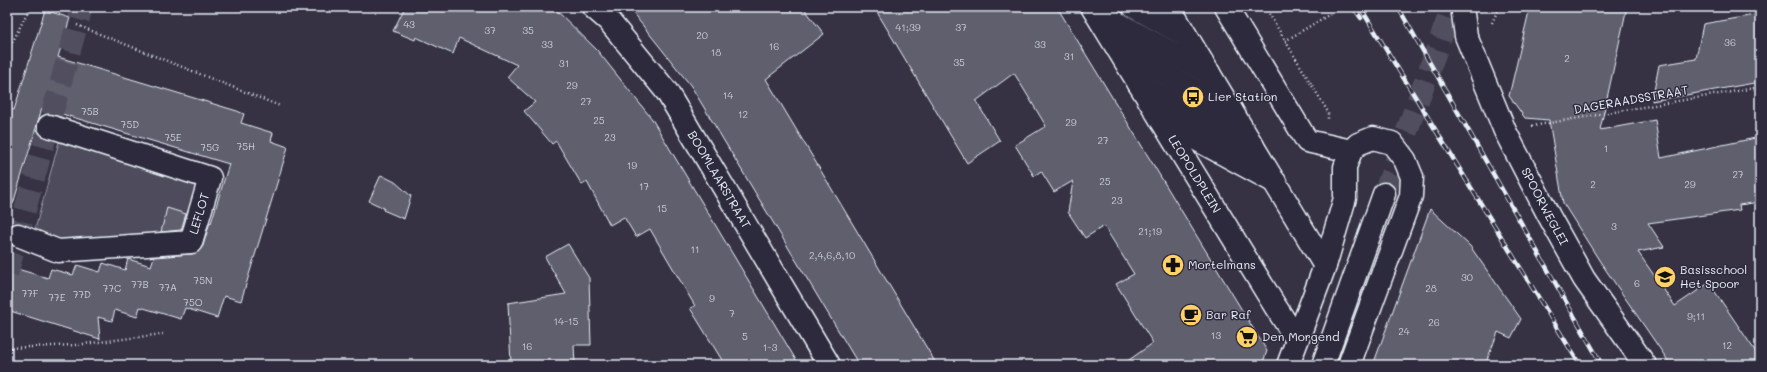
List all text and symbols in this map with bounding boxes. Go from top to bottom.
house number: 43 [403,17,415,31]
house number: 41;39 [895,20,921,34]
house number: 37 [955,20,967,34]
house number: 37 [484,23,496,37]
house number: 35 [522,23,534,37]
house number: 20 [696,28,708,42]
house number: 36 [1724,35,1736,49]
house number: 33 [541,37,553,51]
house number: 33 [1034,37,1046,51]
house number: 16 [769,39,779,53]
house number: 18 [711,45,721,59]
house number: 31 [1064,49,1074,63]
house number: 2 [1564,51,1570,65]
house number: 35 [953,55,965,69]
house number: 31 [559,56,569,70]
house number: 29 [566,78,578,92]
street label: DAGERAADSSTRAAT [1572,81,1690,117]
bus stop icon: Lier Station [1180,84,1206,110]
house number: 14 [723,88,733,102]
place label: Lier Station [1208,88,1278,104]
house number: 27 [580,94,592,108]
house number: 75B [81,104,99,118]
house number: 12 [738,107,748,121]
house number: 25 [593,113,605,127]
house number: 29 [1065,115,1077,129]
house number: 75D [121,117,139,131]
street label: BOOMLAARSTRAAT [685,127,755,231]
house number: 75E [164,130,182,144]
house number: 23 [604,130,616,144]
street label: LEOPOLDPLEIN [1165,132,1225,216]
house number: 27 [1097,133,1109,147]
house number: 75H [237,139,255,153]
house number: 75G [201,140,220,154]
house number: 1 [1604,141,1608,155]
house number: 19 [627,158,637,172]
street label: SPOORWEGLEI [1518,164,1573,248]
house number: 27 [1732,167,1744,181]
house number: 25 [1099,174,1111,188]
house number: 2 [1590,177,1596,191]
house number: 29 [1684,177,1696,191]
house number: 17 [639,179,649,193]
street label: LEFLOT [185,190,212,236]
house number: 23 [1111,193,1123,207]
house number: 15 [657,201,667,215]
house number: 3 [1611,219,1617,233]
house number: 21;19 [1138,224,1162,238]
house number: 11 [691,242,699,256]
house number: 2,4,6,8,10 [809,248,855,262]
pharmacy icon: Mortelmans [1160,252,1186,278]
place label: Mortelmans [1188,256,1256,272]
place label: Basisschool Het Spoor [1680,261,1747,291]
school or university icon: Basisschool Het Spoor [1652,264,1678,290]
house number: 30 [1461,270,1473,284]
house number: 75N [194,273,212,287]
house number: 6 [1634,276,1640,290]
house number: 77B [131,277,149,291]
house number: 77A [159,280,177,294]
house number: 77C [103,281,121,295]
house number: 28 [1425,281,1437,295]
house number: 77F [22,286,39,300]
house number: 77D [73,287,91,301]
house number: 77E [49,290,66,304]
house number: 9 [709,291,715,305]
house number: 75O [183,295,203,309]
cafe icon: Bar Raf [1178,302,1204,328]
house number: 7 [729,306,735,320]
place label: Bar Raf [1206,306,1251,322]
house number: 9;11 [1687,309,1705,323]
house number: 14-15 [554,314,579,328]
house number: 26 [1428,315,1440,329]
supermarket icon: Den Morgend [1234,324,1260,350]
house number: 24 [1398,324,1410,338]
house number: 13 [1211,328,1221,342]
place label: Den Morgend [1262,328,1340,344]
house number: 5 [742,329,748,343]
house number: 12 [1722,338,1732,352]
house number: 16 [522,339,532,353]
house number: 1-3 [763,340,777,354]

